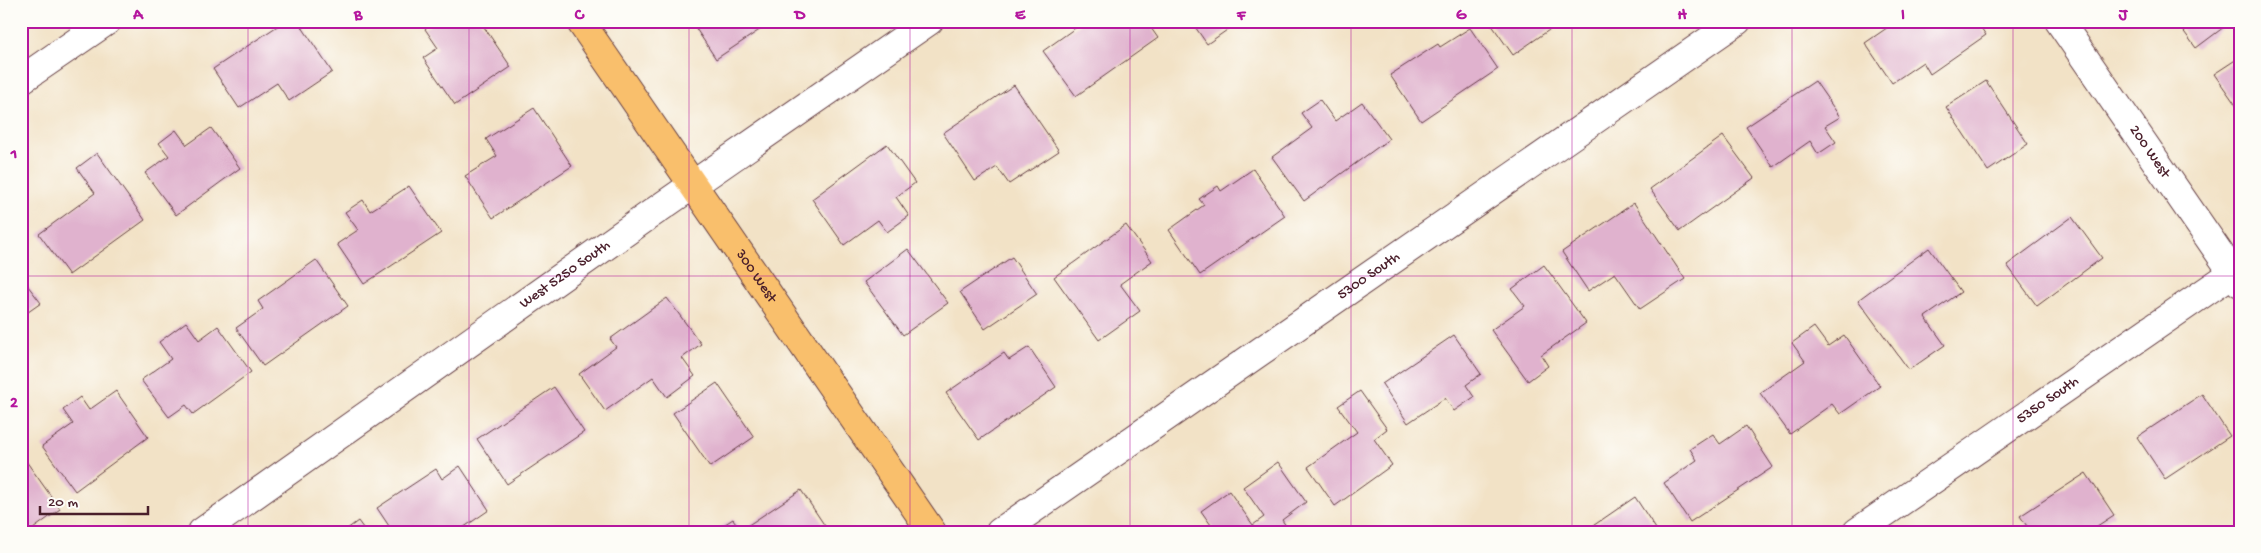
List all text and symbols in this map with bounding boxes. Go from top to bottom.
text: A [132,7,144,26]
text: B [353,7,363,26]
text: C [574,7,585,26]
text: D [793,7,806,26]
text: E [1015,7,1026,26]
text: F [1236,7,1247,26]
text: G [1456,7,1467,26]
text: H [1677,7,1687,26]
text: I [1901,7,1905,26]
text: J [2118,7,2129,26]
street label: 200 West [2125,122,2175,183]
text: 1 [10,146,17,165]
street label: West 5250 South [516,236,614,313]
street label: 300 West [731,245,782,308]
street label: 5300 South [1334,248,1404,304]
street label: 5350 South [2013,373,2083,428]
text: 2 [10,395,18,414]
scale bar [40,483,148,515]
text: 20 m [48,494,78,512]

